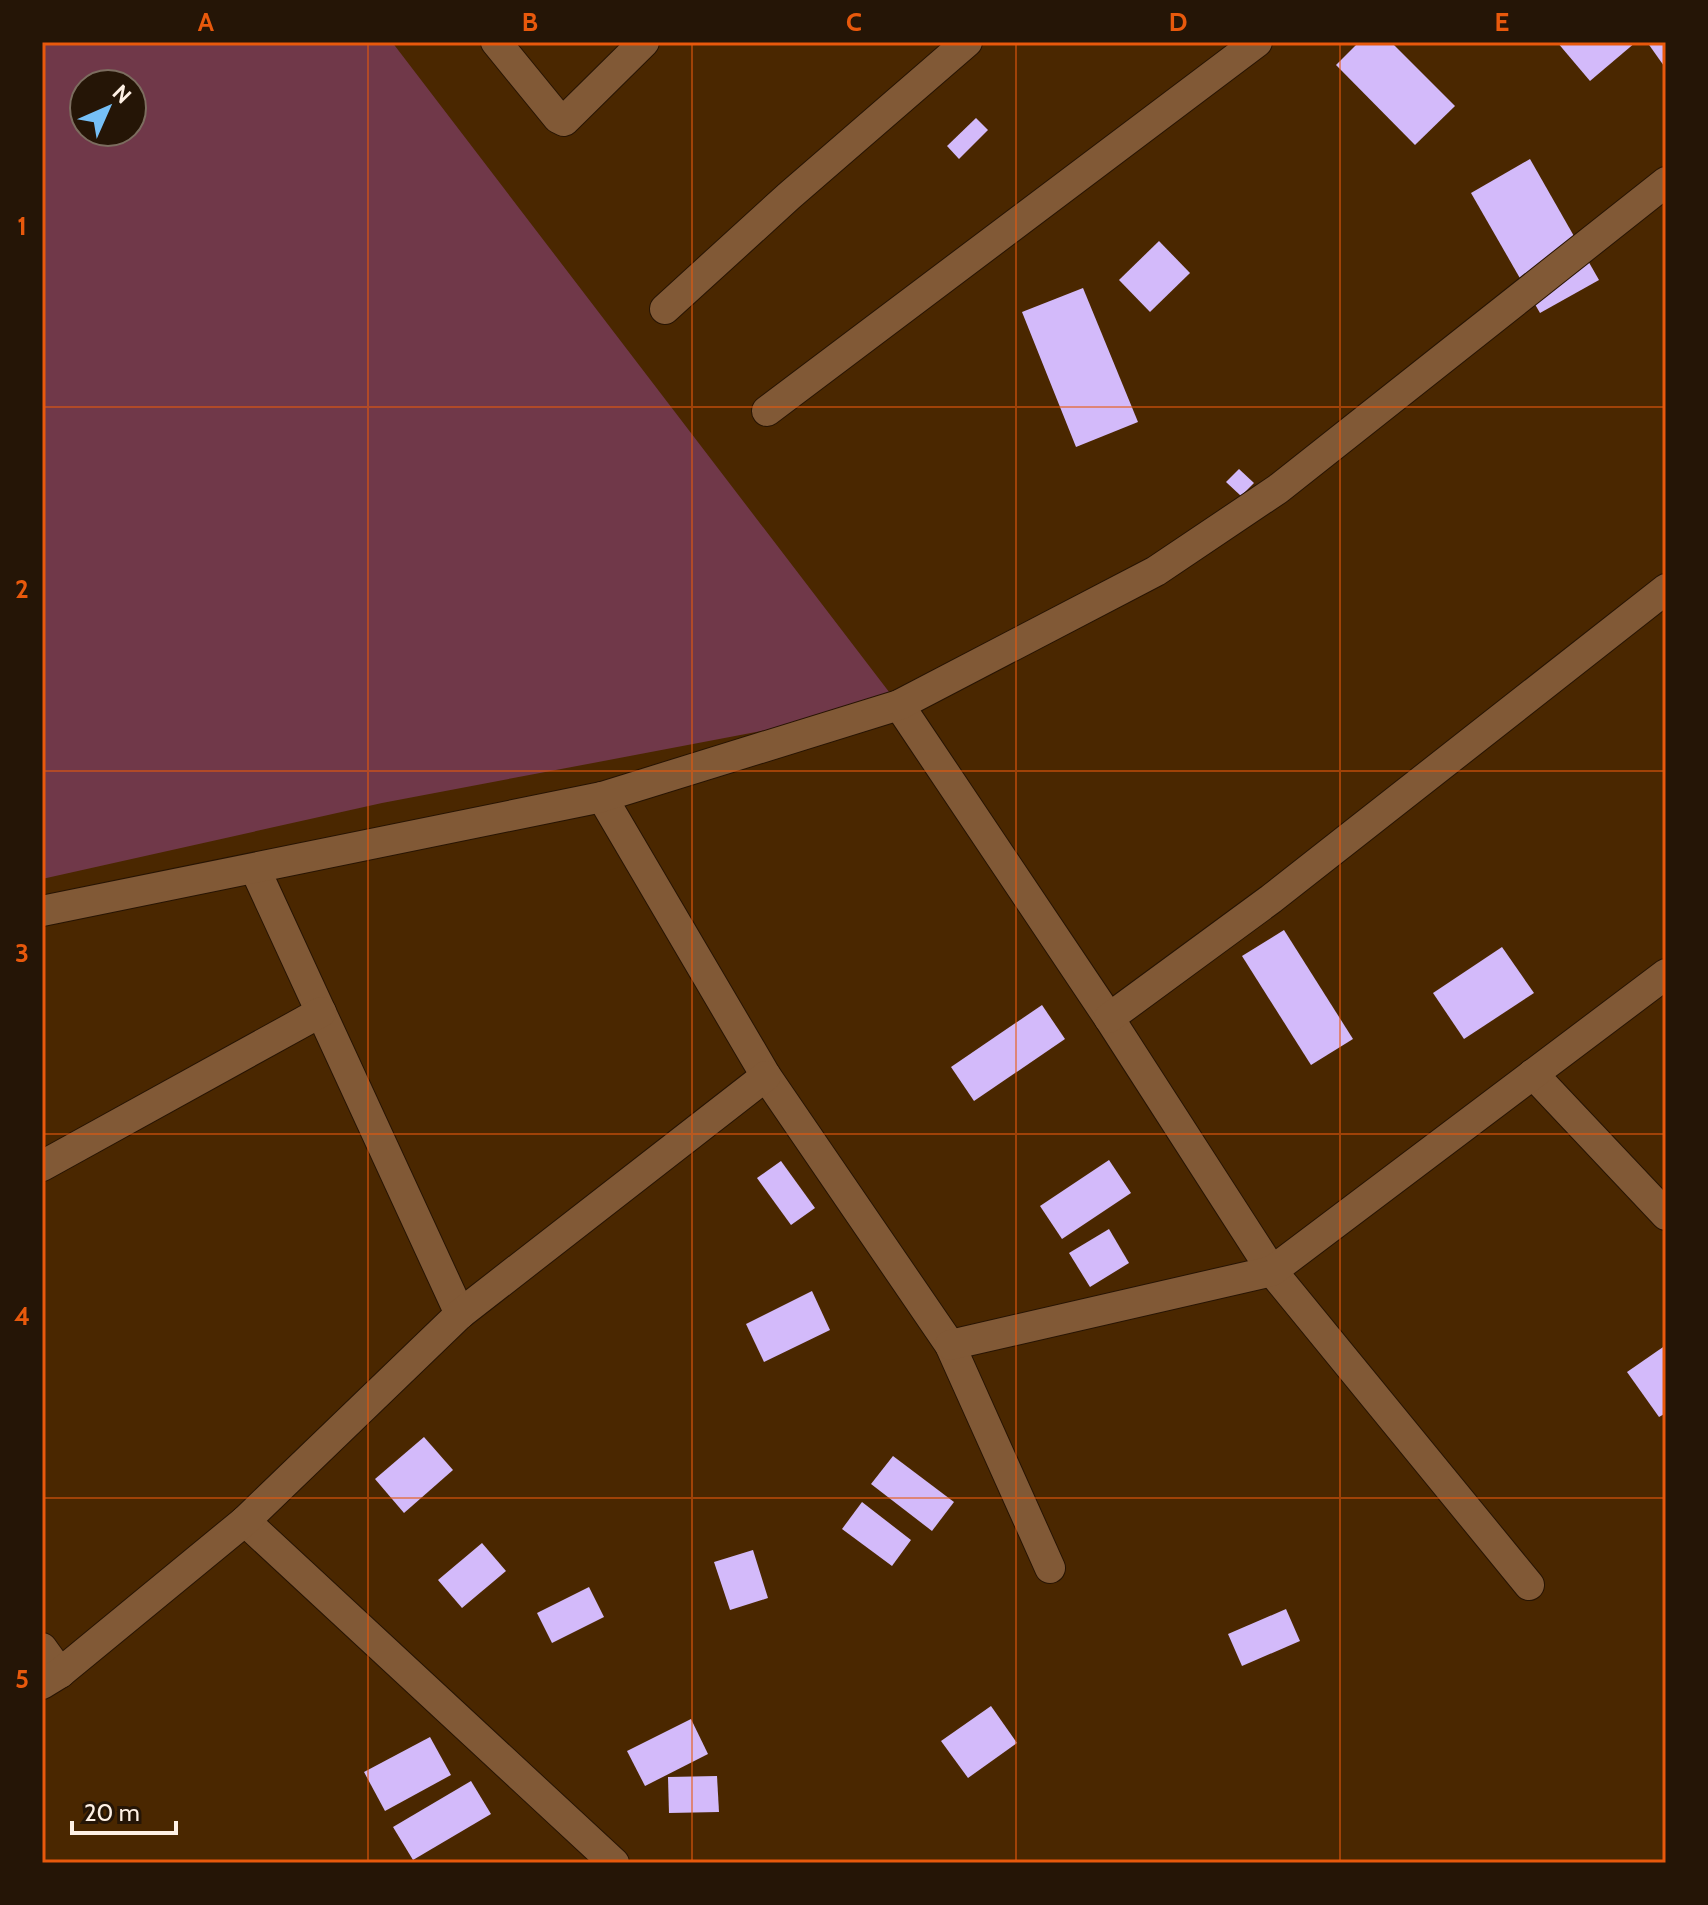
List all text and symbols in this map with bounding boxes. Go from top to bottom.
text: A [198,6,215,38]
text: B [522,6,538,38]
text: C [846,6,862,38]
text: D [1169,6,1187,38]
text: E [1495,6,1509,38]
north arrow [68,68,148,148]
text: N [107,79,137,109]
text: 1 [17,210,27,242]
text: 2 [15,573,29,605]
text: 3 [15,937,29,969]
text: 4 [14,1300,30,1332]
text: 5 [15,1663,29,1695]
scale bar [72,1785,176,1835]
text: 20 m [84,1798,140,1827]

